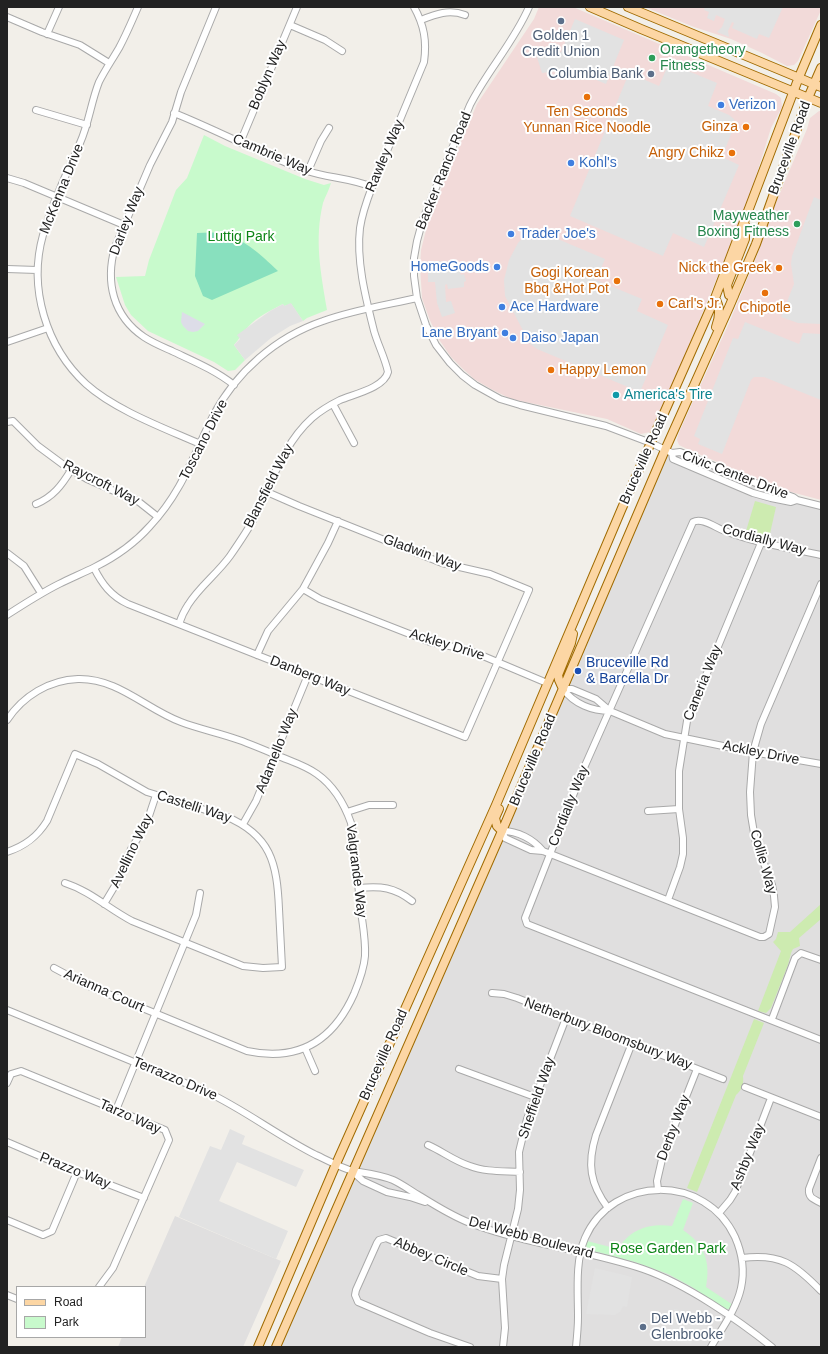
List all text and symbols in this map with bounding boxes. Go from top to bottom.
marker: Golden 1 Credit Union [556,16,566,26]
place label: Golden 1 Credit Union [522,28,600,60]
street label: Boblyn Way [246,38,290,112]
place label: Orangetheory Fitness [660,42,746,74]
marker: Orangetheory Fitness [647,53,657,63]
place label: Columbia Bank [548,66,643,82]
marker: Columbia Bank [646,69,656,79]
marker: Ten Seconds Yunnan Rice Noodle [582,92,592,102]
place label: Verizon [729,97,776,113]
street label: Bruceville Road [765,99,815,197]
marker: Verizon [716,100,726,110]
place label: Ten Seconds Yunnan Rice Noodle [523,104,651,136]
street label: Backer Ranch Road [413,110,475,232]
street label: Rawley Way [362,117,408,195]
place label: Ginza [701,119,738,135]
marker: Ginza [741,122,751,132]
street label: Cambrie Way [230,131,314,179]
street label: McKenna Drive [36,141,88,237]
place label: Angry Chikz [649,145,724,161]
marker: Angry Chikz [727,148,737,158]
place label: Kohl's [579,155,617,171]
marker: Kohl's [566,158,576,168]
street label: Darley Way [106,184,148,258]
place label: Mayweather Boxing Fitness [697,208,789,240]
marker: Mayweather Boxing Fitness [792,219,802,229]
place label: Trader Joe's [519,226,596,242]
park label: Luttig Park [208,229,274,245]
marker: Trader Joe's [506,229,516,239]
place label: HomeGoods [410,259,489,275]
place label: Nick the Greek [678,260,771,276]
marker: HomeGoods [492,262,502,272]
marker: Nick the Greek [774,263,784,273]
place label: Gogi Korean Bbq &Hot Pot [524,265,609,298]
marker: Gogi Korean Bbq &Hot Pot [612,276,622,286]
marker: Chipotle [760,288,770,298]
place label: Carl's Jr. [668,296,722,312]
place label: Ace Hardware [510,299,599,315]
marker: Carl's Jr. [655,299,665,309]
place label: Chipotle [739,300,791,316]
marker: Ace Hardware [497,302,507,312]
place label: Lane Bryant [422,325,497,341]
marker: Lane Bryant [500,328,510,338]
place label: Daiso Japan [521,330,599,346]
marker: Daiso Japan [508,333,518,343]
place label: Happy Lemon [559,362,646,378]
marker: Happy Lemon [546,365,556,375]
place label: America's Tire [624,387,712,403]
marker: America's Tire [611,390,621,400]
street label: Toscano Drive [176,397,232,483]
street label: Bruceville Road [616,411,672,507]
street label: Blansfield Way [241,441,297,531]
street label: Civic Center Drive [679,447,791,503]
street label: Raycroft Way [60,457,142,509]
street label: Cordially Way [720,521,808,559]
street label: Gladwin Way [381,531,463,575]
street label: Ackley Drive [407,626,487,664]
street label: Caneria Way [680,643,726,723]
street label: Danberg Way [267,652,353,700]
place label: Bruceville Rd & Barcella Dr [586,655,668,688]
marker: Bruceville Rd & Barcella Dr [573,666,583,676]
street label: Adamello Way [252,706,302,796]
street label: Bruceville Road [506,712,560,808]
street label: Ackley Drive [721,737,801,769]
street label: Cordially Way [545,763,593,849]
street label: Castelli Way [155,787,233,827]
street label: Avellino Way [107,811,157,891]
street label: Valgrande Way [342,823,370,919]
street label: Collie Way [746,828,780,896]
street label: Arianna Court [61,966,147,1016]
street label: Netherbury Bloomsbury Way [522,994,694,1074]
street label: Bruceville Road [356,1007,412,1103]
street label: Terrazzo Drive [130,1054,220,1104]
street label: Sheffield Way [515,1055,559,1141]
street label: Derby Way [654,1093,694,1163]
street label: Tarzo Way [97,1096,163,1138]
street label: Ashby Way [727,1121,769,1193]
street label: Prazzo Way [37,1149,113,1193]
street label: Del Webb Boulevard [467,1213,595,1263]
street label: Abbey Circle [391,1234,471,1280]
park label: Rose Garden Park [610,1241,726,1257]
legend [16,1286,146,1338]
text: Road [54,1295,83,1309]
place label: Del Webb - Glenbrooke [651,1311,723,1344]
text: Park [54,1315,79,1329]
marker: Del Webb - Glenbrooke [638,1322,648,1332]

